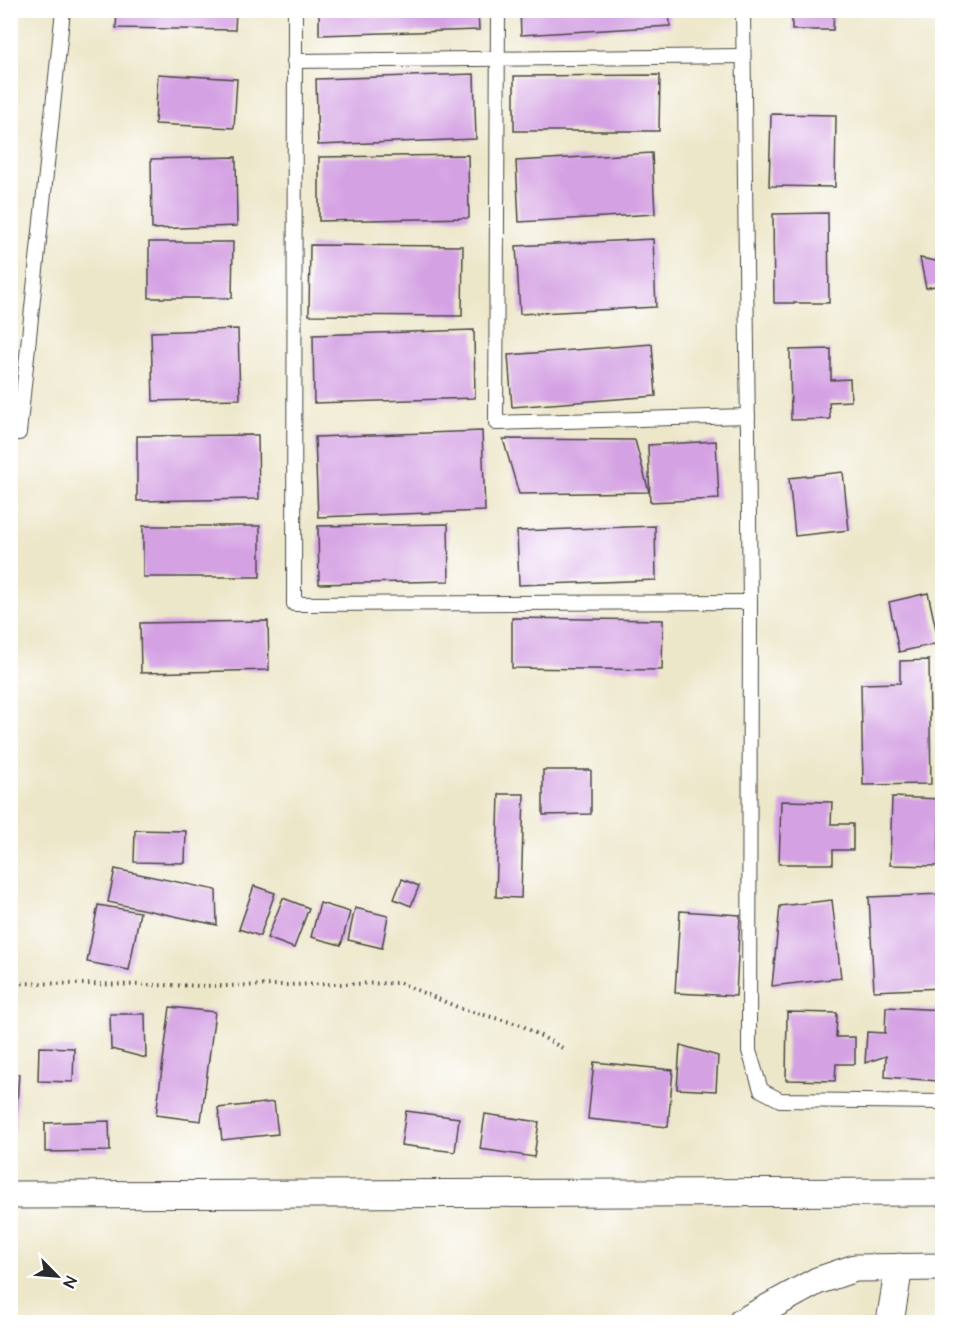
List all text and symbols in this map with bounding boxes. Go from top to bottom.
north arrow [27,1246,87,1306]
text: N [58,1273,82,1291]

